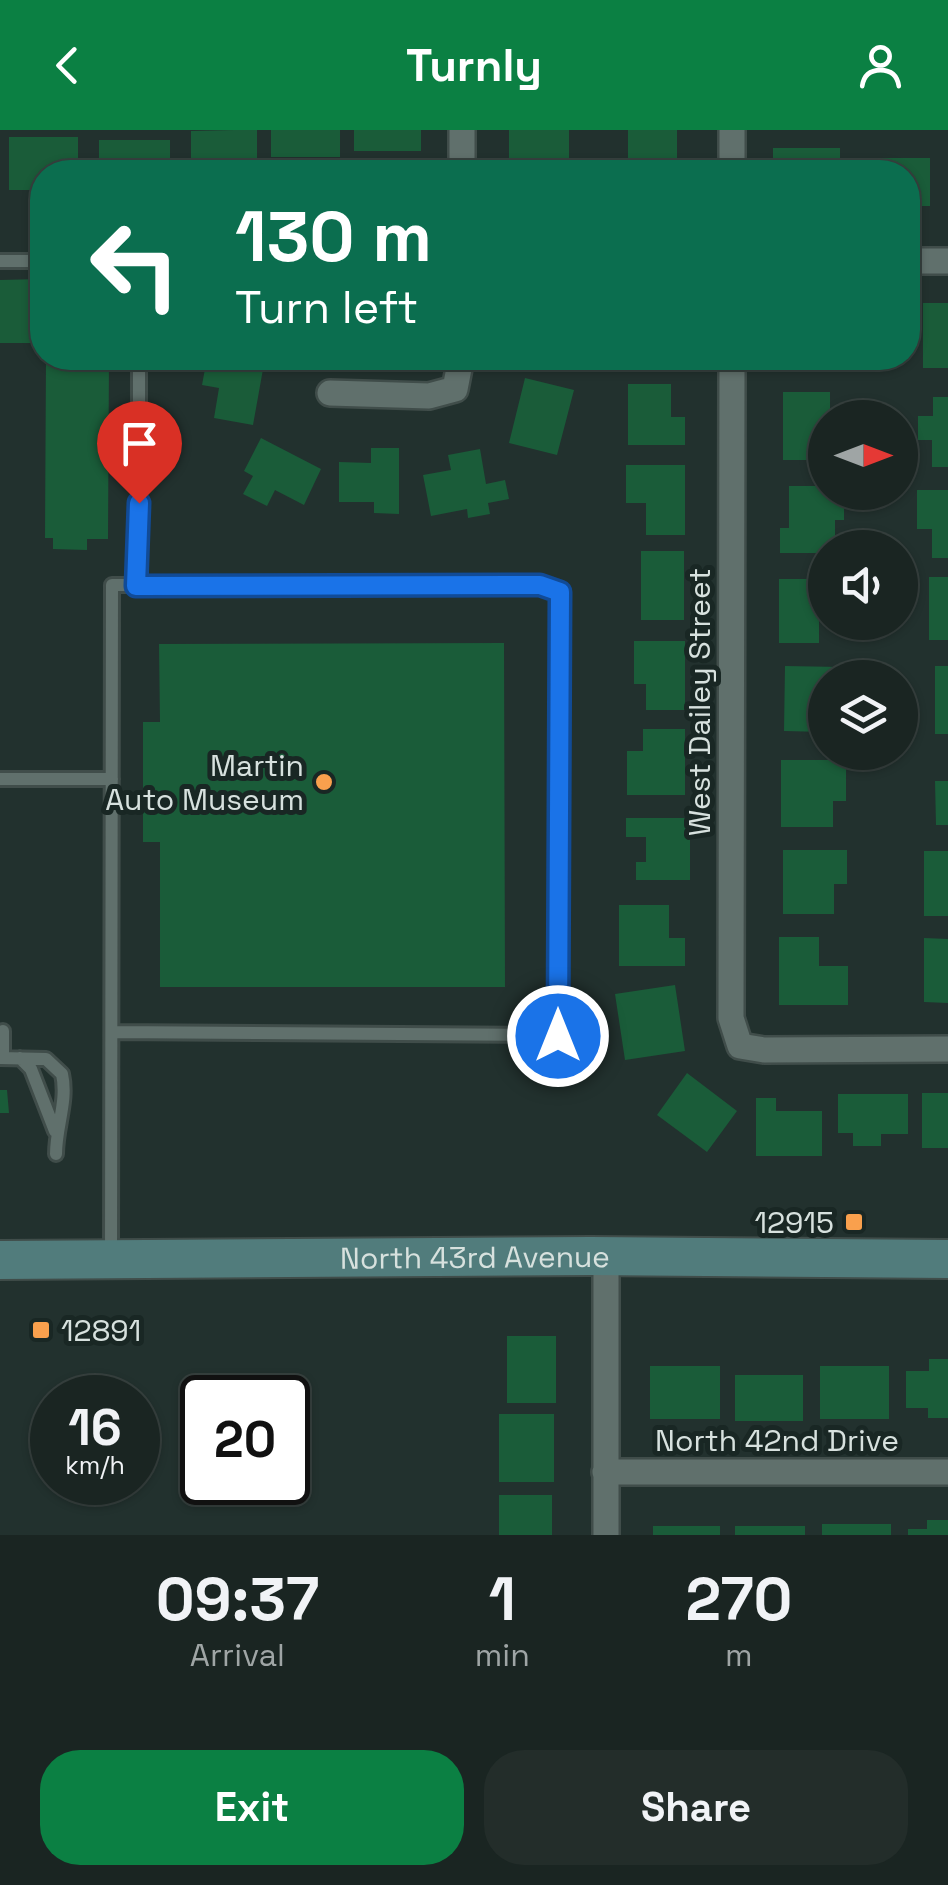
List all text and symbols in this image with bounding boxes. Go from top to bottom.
text: Turnly [406,37,542,94]
icon: back [40,38,95,93]
icon: person [853,38,908,93]
text: 130 m [235,192,432,281]
icon: left [70,200,200,330]
text: Turn left [235,279,418,336]
north arrow [808,400,918,510]
map controls [808,400,918,770]
pin [97,401,182,504]
icon: arrive [112,416,167,471]
button: sound [808,530,918,640]
street label: West Dailey Street [680,568,719,836]
button: layers [808,660,918,770]
place label: Martin Auto Museum [105,746,304,819]
marker: Martin Auto Museum [313,771,335,793]
position arrow [506,984,610,1088]
place label: 12915 [755,1203,834,1242]
marker: 12915 [843,1211,865,1233]
street label: North 43rd Avenue [340,1236,610,1277]
place label: 12891 [61,1311,141,1350]
marker: 12891 [30,1319,52,1341]
speed limit sign: 20 [180,1375,310,1505]
text: 16 [68,1396,122,1460]
street label: North 42nd Drive [655,1421,899,1460]
text: km/h [65,1449,125,1481]
text: 09:37 [156,1561,319,1638]
text: 1 [489,1561,516,1638]
text: 270 [685,1561,792,1638]
text: Arrival [190,1635,285,1675]
text: min [475,1635,530,1675]
text: m [725,1635,753,1675]
button: Exit [40,1750,464,1865]
button: Share [484,1750,908,1865]

